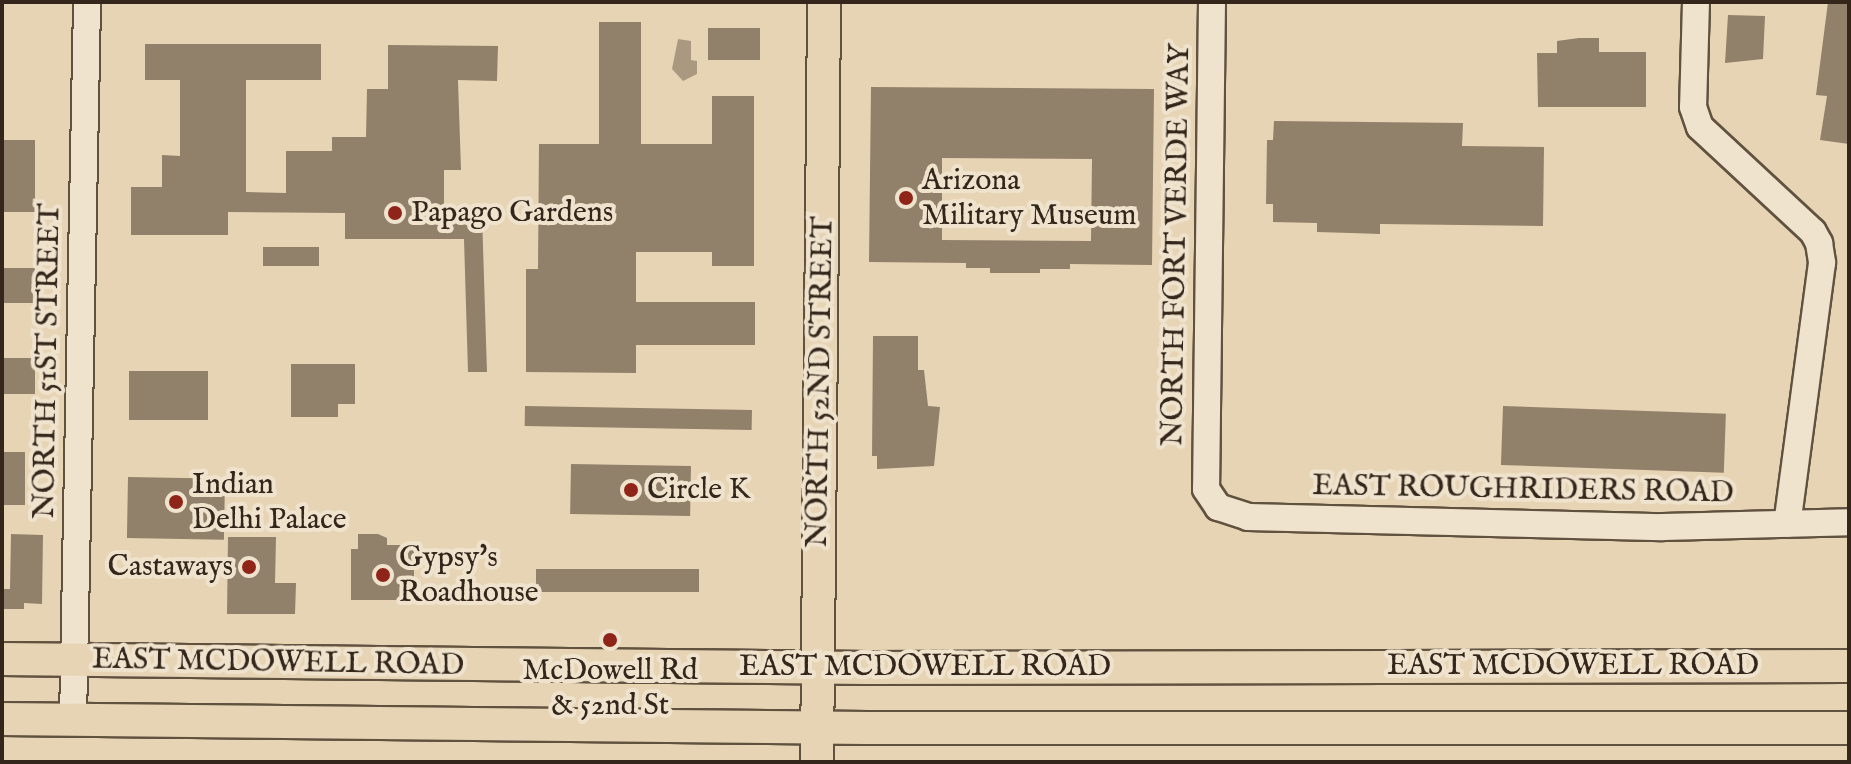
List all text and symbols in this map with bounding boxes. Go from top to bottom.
street label: NORTH FORT VERDE WAY [1155,44,1199,446]
place label: Arizona Military Museum [922,163,1136,234]
marker: Arizona Military Museum [897,189,915,207]
place label: Papago Gardens [411,195,613,231]
street label: NORTH 51ST STREET [27,203,69,519]
marker: Papago Gardens [386,204,404,222]
street label: NORTH 52ND STREET [800,216,842,548]
place label: Indian Delhi Palace [192,467,347,538]
street label: EAST ROUGHRIDERS ROAD [1312,468,1734,512]
place label: Circle K [647,472,750,508]
marker: Circle K [622,481,640,499]
marker: Indian Delhi Palace [167,493,185,511]
place label: Gypsy's Roadhouse [399,540,539,610]
place label: Castaways [108,549,233,585]
marker: Castaways [240,558,258,576]
marker: Gypsy's Roadhouse [374,566,392,584]
marker: McDowell Rd & 52nd St [601,631,619,649]
street label: EAST MCDOWELL ROAD [92,642,464,684]
street label: EAST MCDOWELL ROAD [1387,648,1759,684]
street label: EAST MCDOWELL ROAD [739,649,1111,685]
place label: McDowell Rd & 52nd St [522,653,698,724]

